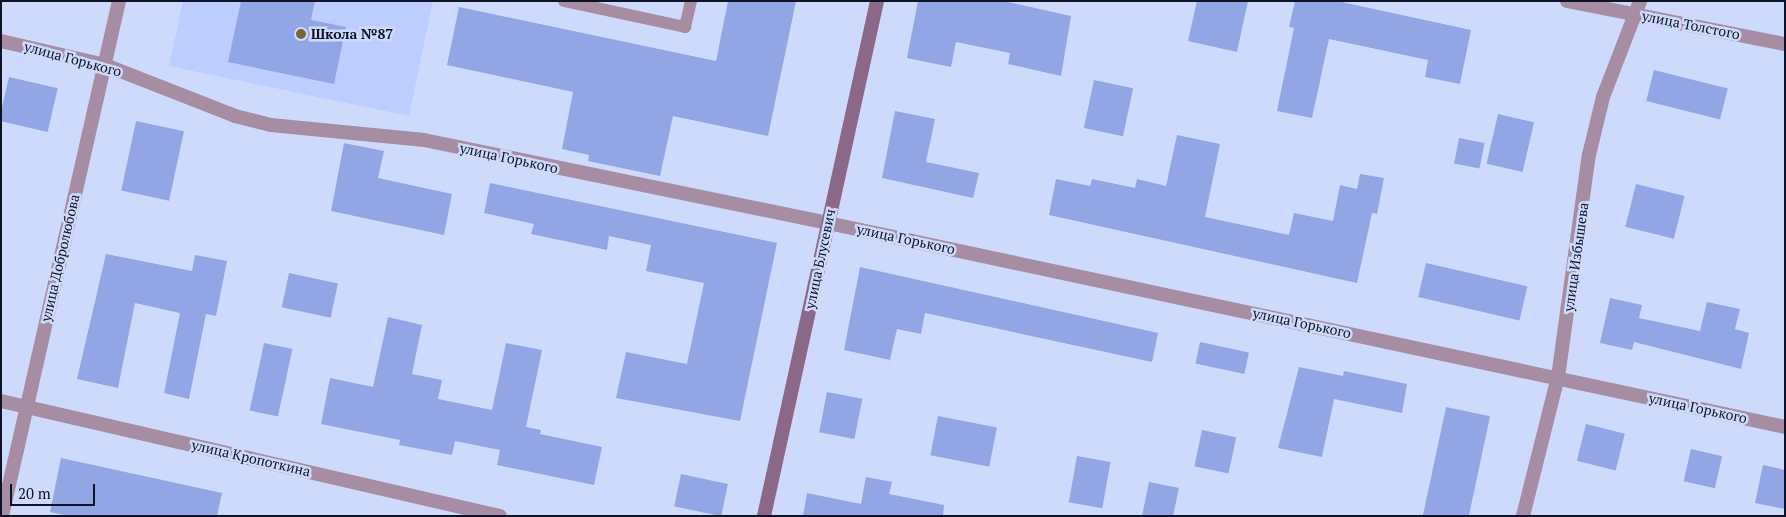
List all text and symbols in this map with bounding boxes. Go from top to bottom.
street label: улица Толстого [1641,7,1741,43]
place label: Школа №87 [311,26,393,42]
marker: Школа №87 [295,28,307,40]
street label: улица Горького [22,38,124,80]
street label: улица Горького [458,139,560,177]
street label: улица Добролюбова [37,193,83,323]
street label: улица Избышева [1560,201,1592,313]
street label: улица Блусевич [801,207,839,311]
street label: улица Горького [855,220,957,258]
street label: улица Горького [1251,304,1353,342]
street label: улица Горького [1647,389,1749,427]
street label: улица Кропоткина [190,436,312,480]
scale bar [12,474,98,506]
text: 20 m [18,483,51,503]

